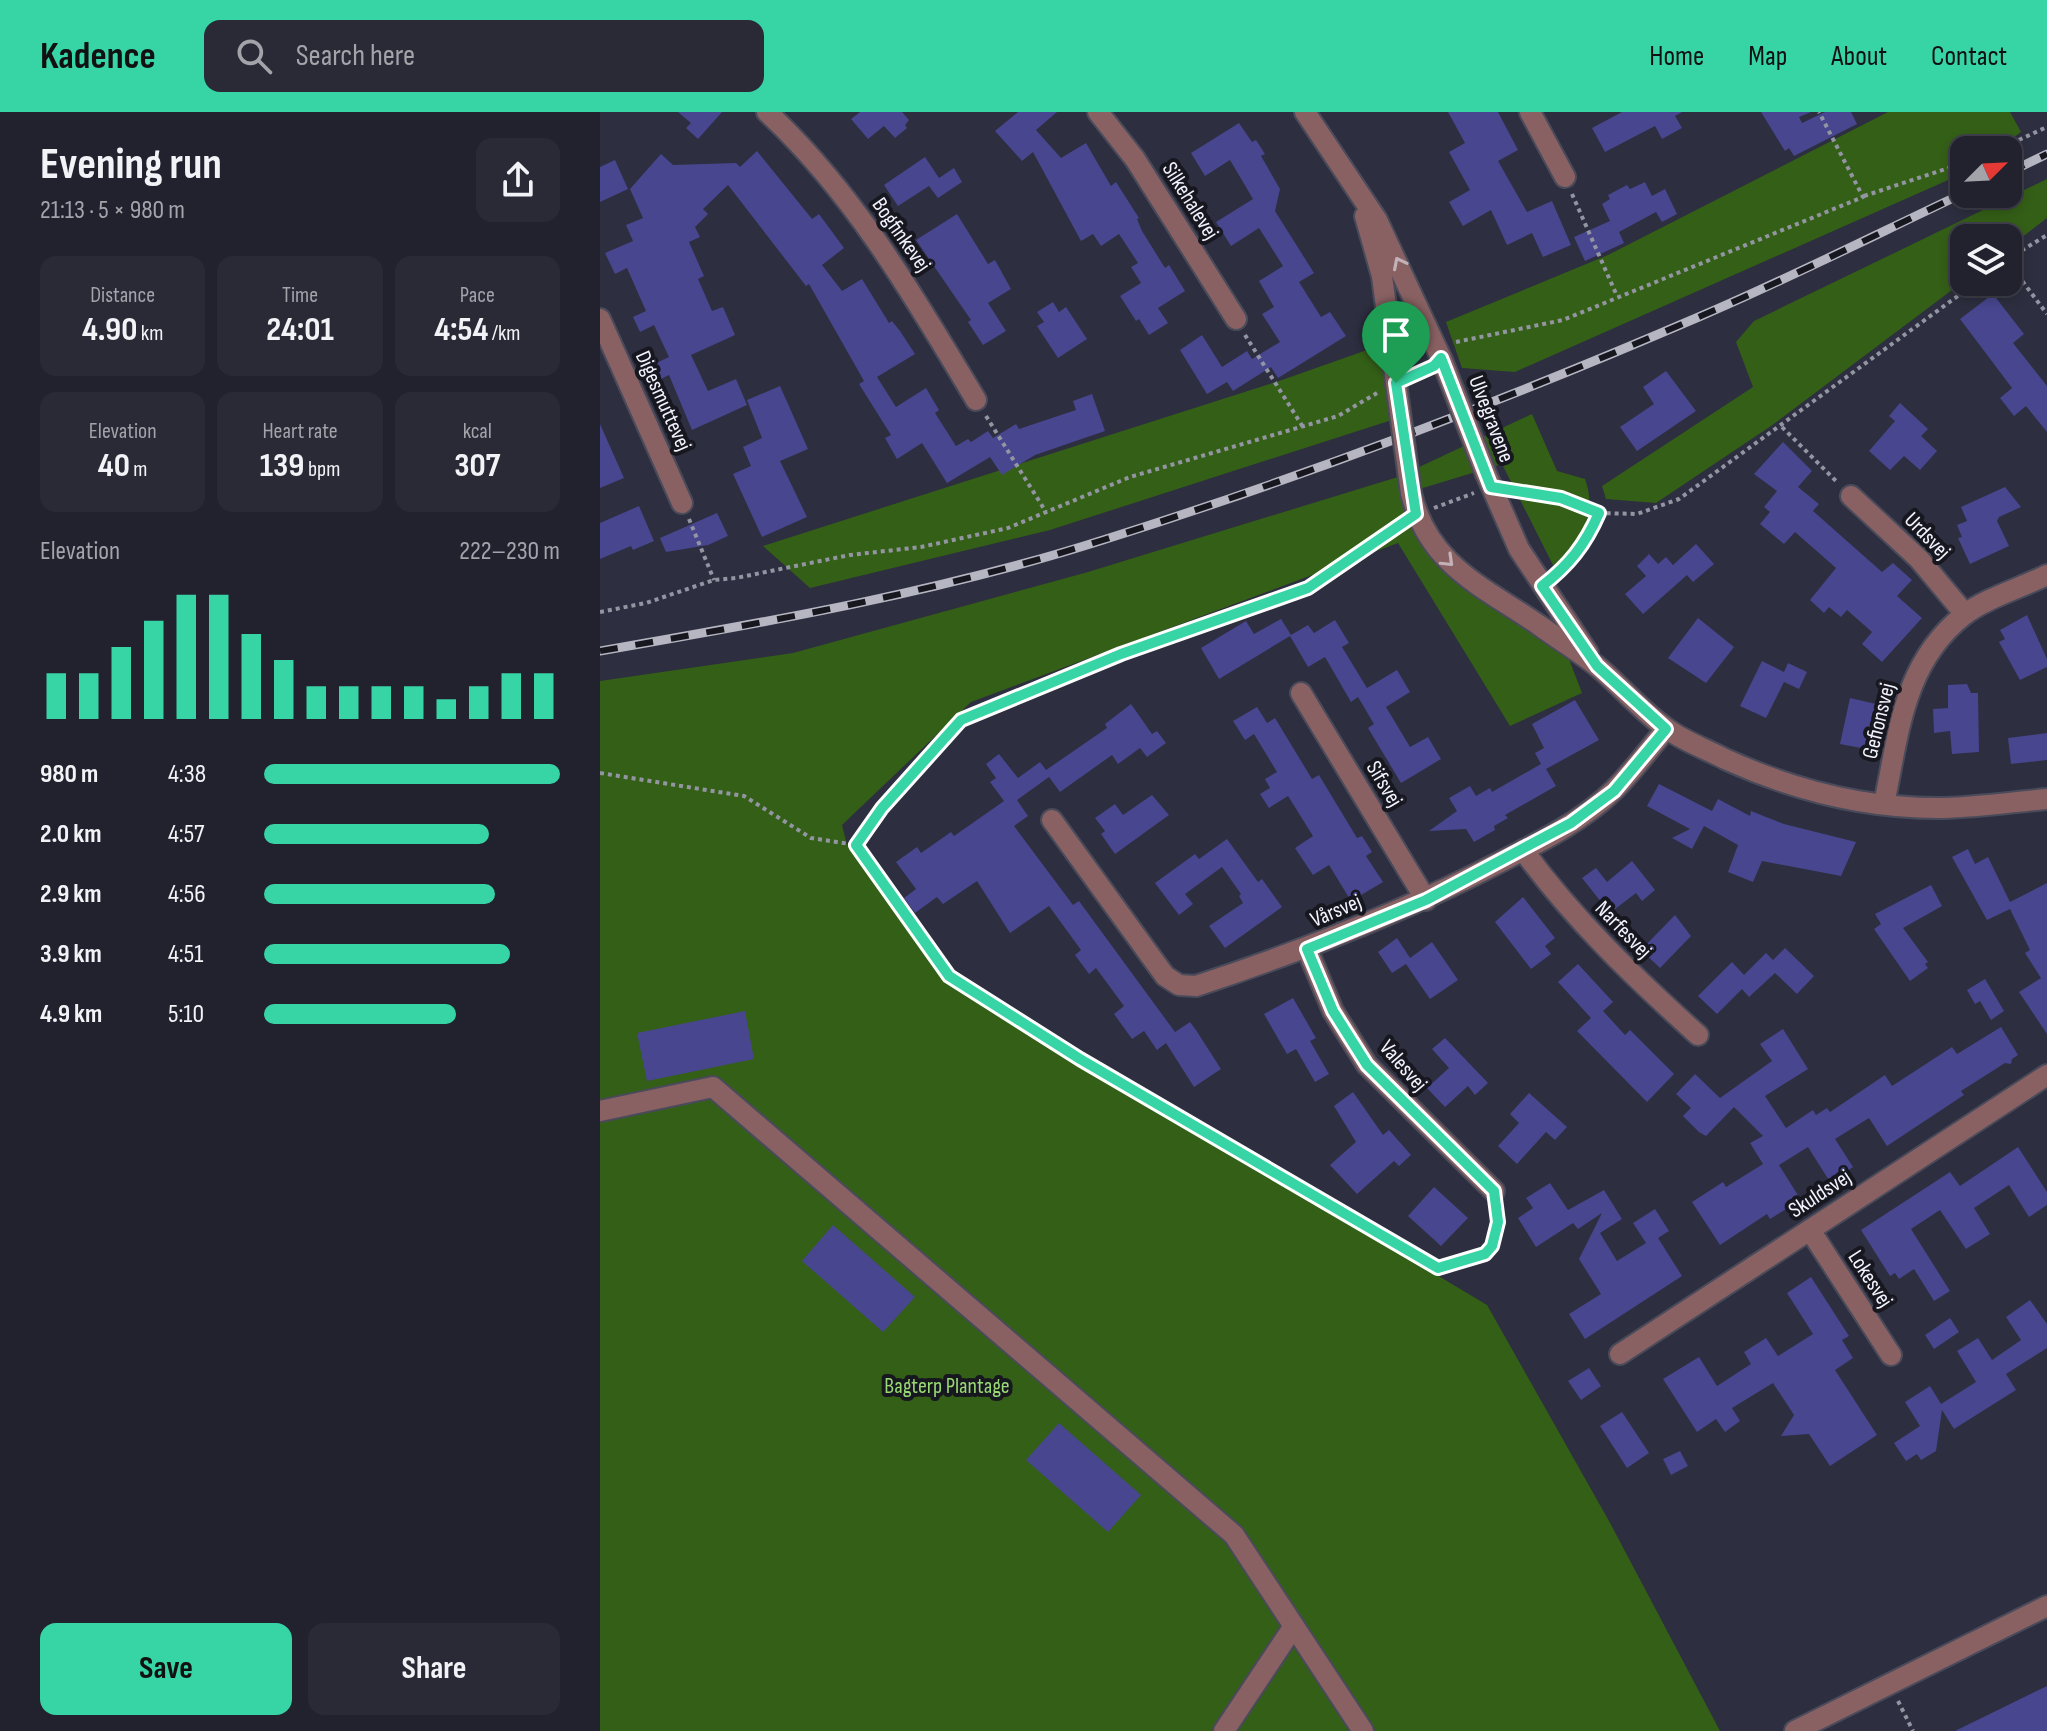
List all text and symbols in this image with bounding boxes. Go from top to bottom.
search box [204,20,764,92]
text: Kadence [40,34,156,79]
icon: search [232,34,276,78]
text: Search here [296,38,415,74]
text: Home [1649,40,1704,73]
text: Map [1748,40,1787,73]
text: About [1831,40,1887,73]
text: Contact [1931,40,2007,73]
north arrow [1950,136,2022,208]
map controls [1950,136,2022,296]
text: Evening run [40,138,222,191]
button: share [476,138,560,222]
street label: Silkehalevej [1156,157,1224,245]
street label: Bogfinkevej [866,193,936,277]
text: 21:13 · 5 × 980 m [40,195,185,226]
button: layers [1950,224,2022,296]
one-way arrow [1393,257,1409,272]
text: Distance [90,282,155,309]
text: Time [282,282,318,309]
text: Pace [460,282,495,309]
pin [1362,301,1430,383]
text: 4.90 [82,309,137,350]
text: 24:01 [266,309,334,350]
text: 4:54 [434,309,488,350]
icon: arrive [1374,313,1418,357]
text: km [137,320,163,347]
text: /km [488,320,520,347]
street label: Digesmuttevej [629,347,697,455]
street label: Ulvegravene [1462,372,1520,466]
text: Elevation [89,418,157,445]
text: Heart rate [262,418,338,445]
text: kcal [463,418,492,445]
text: 40 [98,445,130,486]
text: 139 [260,445,304,486]
text: 307 [454,445,500,486]
text: m [130,456,147,483]
text: bpm [304,456,340,483]
street label: Urdsvej [1898,507,1956,565]
text: Elevation [40,536,120,567]
text: 222–230 m [459,536,560,567]
one-way arrow [1439,552,1453,566]
street label: Gefionsvej [1857,680,1901,762]
street label: Sifsvej [1360,756,1408,812]
text: 980 m [40,759,98,790]
text: 4:38 [168,759,206,790]
text: 2.0 km [40,819,101,850]
text: 4:57 [168,819,205,850]
text: 2.9 km [40,879,102,910]
text: 4:56 [168,879,206,910]
street label: Vårsvej [1307,888,1366,934]
street label: Narfesvej [1589,895,1657,965]
text: 3.9 km [40,939,102,970]
text: 4:51 [168,939,203,970]
text: 4.9 km [40,999,102,1030]
text: 5:10 [168,999,204,1030]
street label: Valesvej [1373,1035,1433,1097]
street label: Skuldsvej [1784,1164,1856,1224]
street label: Lokesvej [1842,1245,1898,1313]
park label: Bagterp Plantage [884,1373,1010,1400]
button: Save [40,1623,292,1715]
button: Share [308,1623,560,1715]

